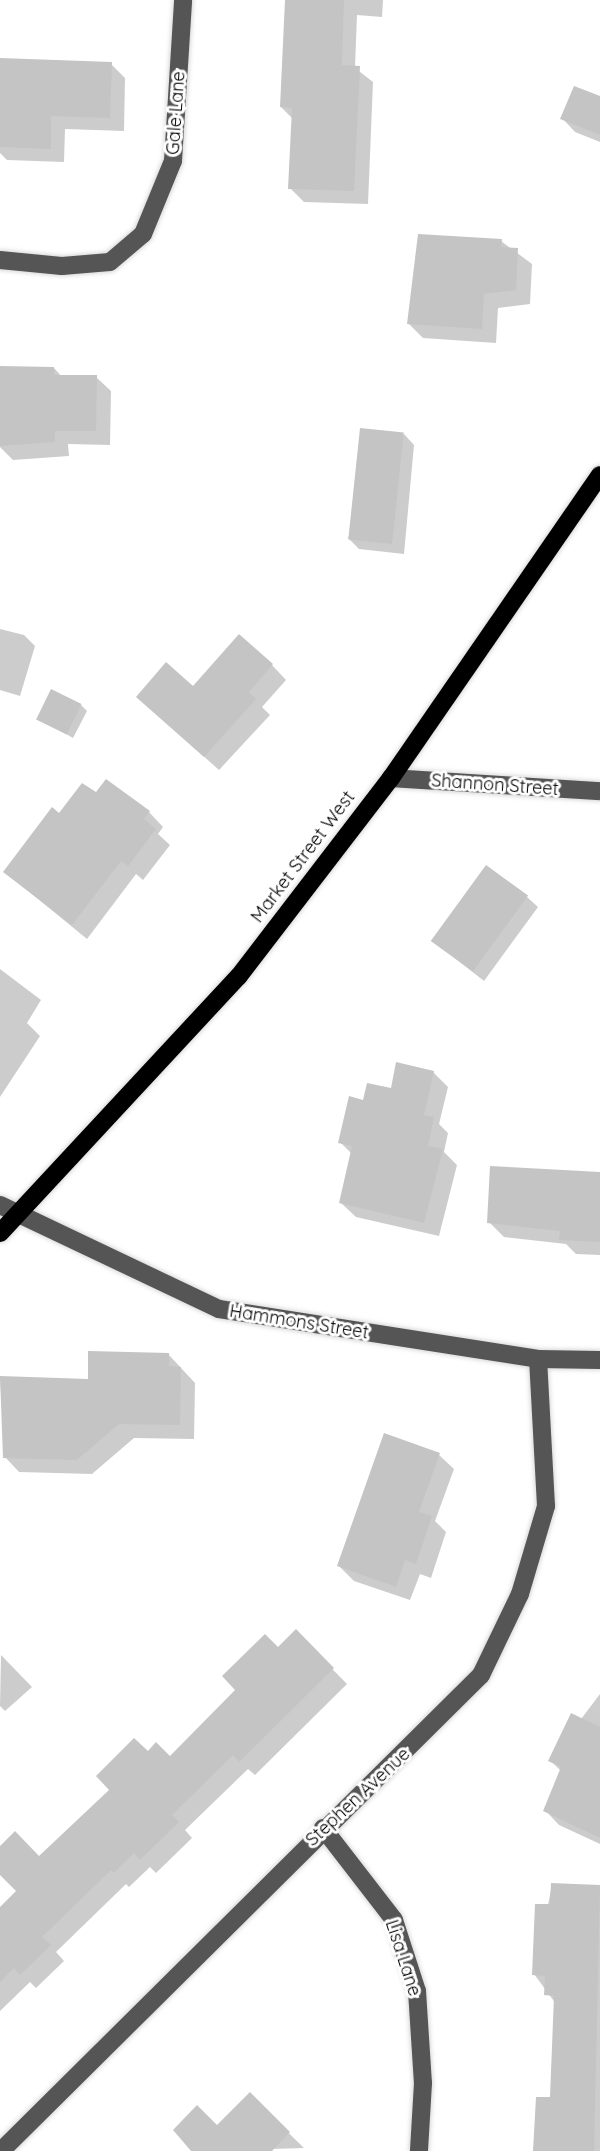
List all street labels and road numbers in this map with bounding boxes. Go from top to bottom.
street label: Gale Lane [162,70,190,156]
street label: Shannon Street [431,770,559,800]
street label: Market Street West [247,787,359,927]
street label: Hammons Street [228,1300,370,1344]
street label: Stephen Avenue [301,1743,415,1851]
street label: Lisa Lane [381,1917,425,1999]

